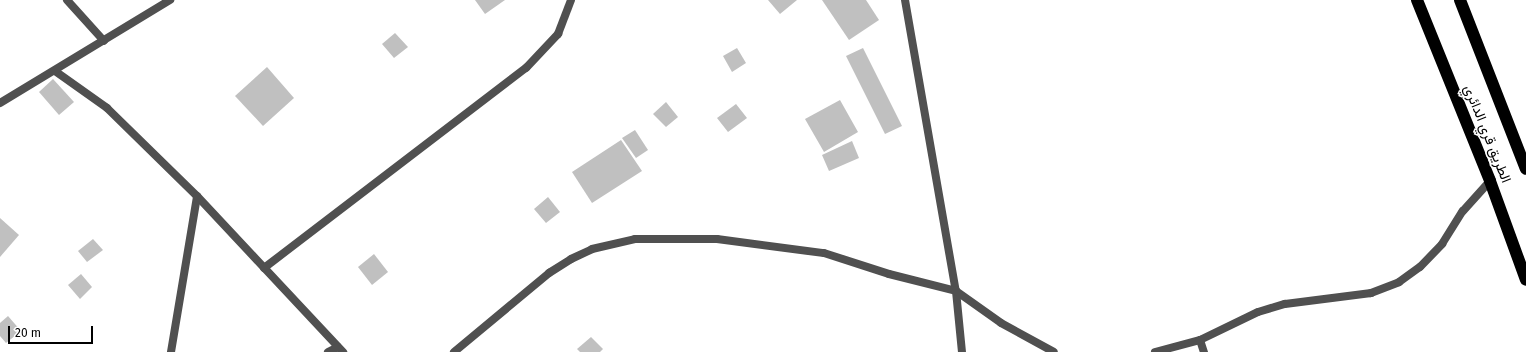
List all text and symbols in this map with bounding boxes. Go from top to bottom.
street label: الطريق قري الدائري [1460,83,1514,185]
scale bar [10,318,95,344]
text: 20 m [15,326,41,340]

